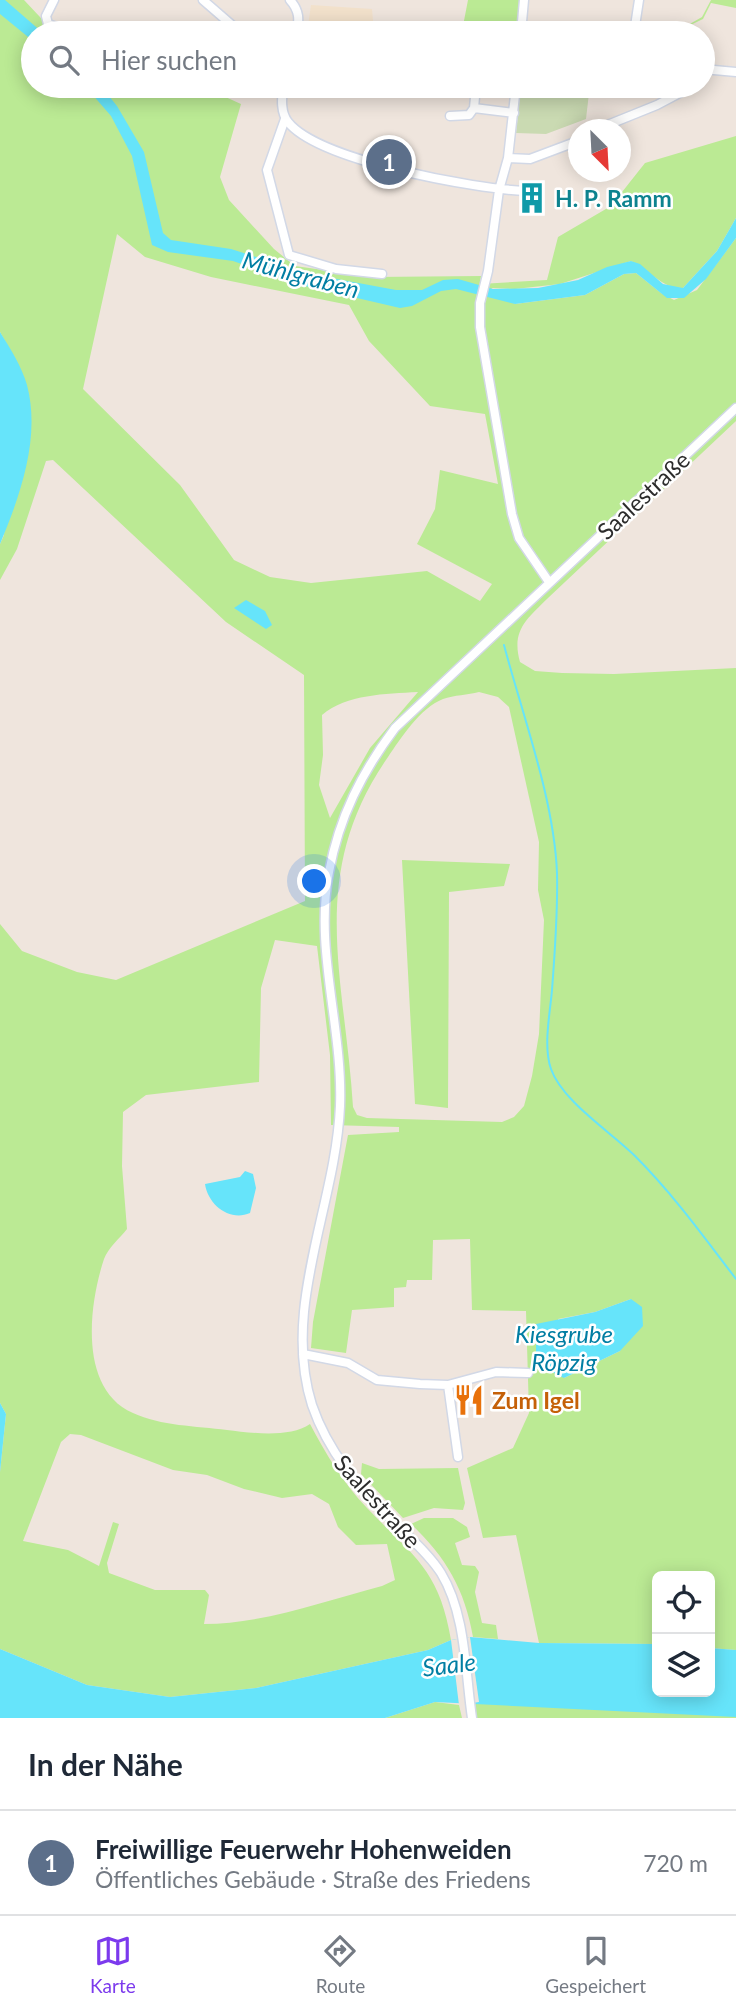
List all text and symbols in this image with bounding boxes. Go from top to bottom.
search box [21,21,715,98]
icon: search [45,41,83,79]
text: Hier suchen [101,44,237,76]
north arrow [568,119,631,182]
pin: 1 [366,136,412,188]
building icon: H. P. Ramm [515,181,549,215]
place label: H. P. Ramm [555,184,672,212]
water label: Mühlgraben [239,245,363,303]
street label: Saalestraße [591,445,695,545]
your location [297,864,331,898]
water label: Kiesgrube Röpzig [515,1319,613,1376]
restaurant icon: Zum Igel [452,1383,486,1417]
place label: Zum Igel [492,1386,580,1414]
street label: Saalestraße [329,1449,427,1553]
map controls [652,1571,715,1697]
button: locate [652,1571,715,1634]
button: layers [652,1634,715,1697]
water label: Saale [421,1646,477,1682]
text: In der Nähe [28,1746,183,1782]
text: Freiwillige Feuerwehr Hohenweiden [95,1833,512,1865]
text: 1 [44,1849,58,1877]
text: 720 m [643,1849,708,1877]
text: Öffentliches Gebäude · Straße des Friedens [95,1865,531,1893]
tab: Karte [90,1932,136,1997]
tab: Route [316,1932,365,1997]
tab: Gespeichert [545,1932,646,1997]

